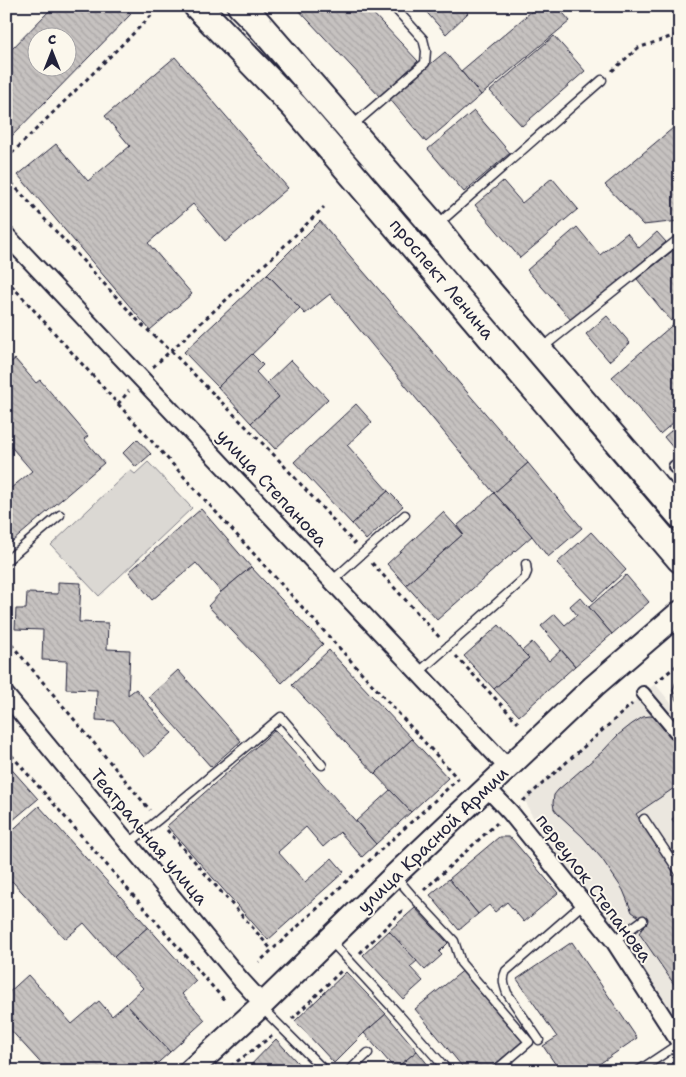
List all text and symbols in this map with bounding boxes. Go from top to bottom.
north arrow [28,28,78,78]
text: С [48,30,56,48]
street label: проспект Ленина [384,213,500,345]
street label: улица Степанова [211,424,333,552]
street label: улица Красной Армии [352,761,514,919]
street label: Театральная улица [85,764,213,910]
street label: переулок Степанова [530,809,658,967]

